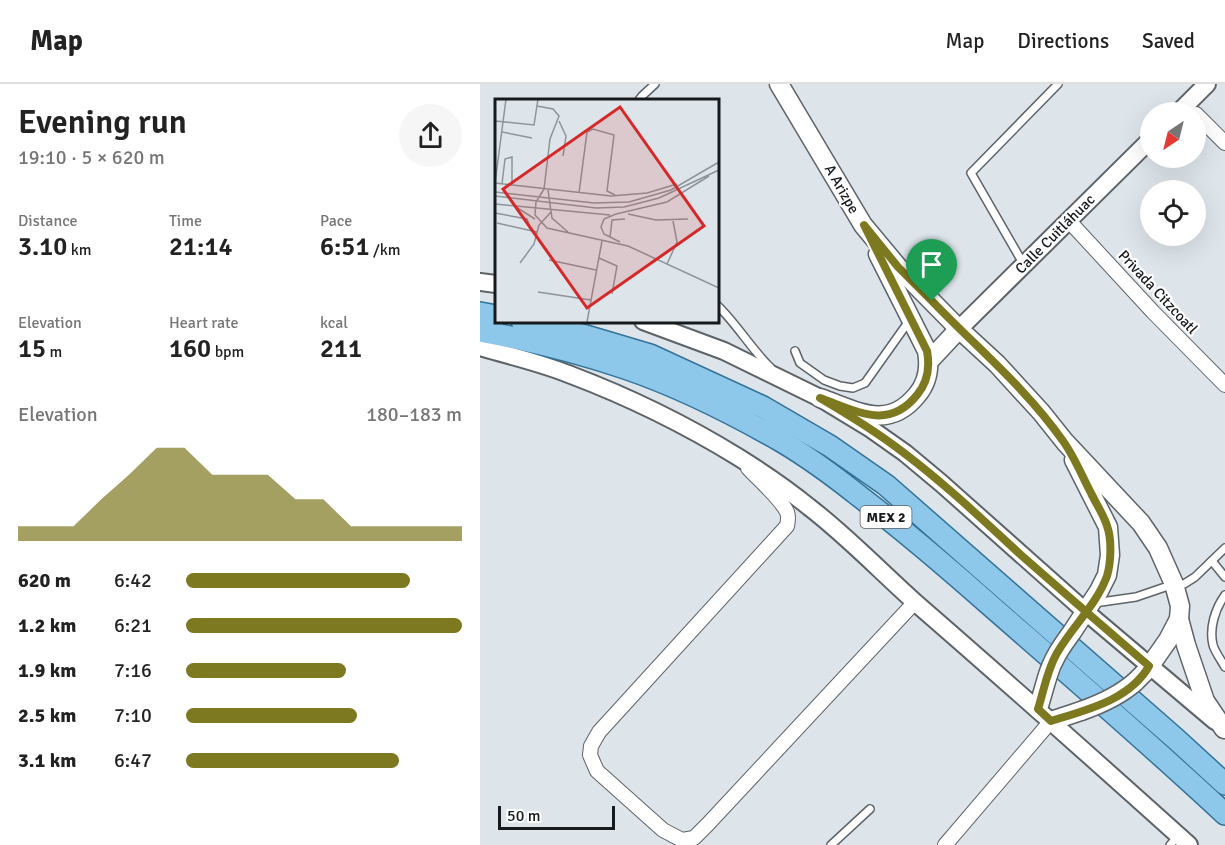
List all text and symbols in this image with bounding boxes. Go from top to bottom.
text: Map [30,24,83,58]
text: Map [946,28,984,54]
text: Directions [1017,28,1109,54]
text: Saved [1142,28,1195,54]
inset map [495,99,718,322]
text: Evening run [18,102,187,143]
north arrow [1140,102,1206,168]
map controls [1140,102,1206,246]
button: share [399,104,462,167]
text: 19:10 · 5 × 620 m [18,145,165,170]
street label: A Arizpe [821,161,863,217]
button: locate [1140,180,1206,246]
street label: Calle Cuitláhuac [1011,190,1099,278]
text: Distance [18,211,78,231]
text: Time [169,211,202,231]
text: Pace [320,211,352,231]
text: 3.10 [18,231,67,263]
text: 21:14 [169,231,233,263]
text: 6:51 [320,231,369,263]
pin [906,239,957,301]
text: km [67,240,92,260]
text: /km [369,240,401,260]
street label: Privada Citzcoatl [1115,246,1201,338]
icon: arrive [915,248,948,281]
text: Elevation [18,313,82,333]
text: Heart rate [169,313,238,333]
text: kcal [320,313,348,333]
text: 15 [18,333,46,365]
text: 160 [169,333,211,365]
text: 211 [320,333,362,365]
text: m [46,342,62,362]
text: bpm [211,342,244,362]
text: Elevation [18,402,98,427]
text: 180–183 m [366,402,462,427]
road number: MEX 2 [860,506,912,528]
text: 620 m [18,568,71,593]
text: 6:42 [114,568,152,593]
text: 1.2 km [18,613,76,638]
text: 6:21 [114,613,152,638]
text: 1.9 km [18,658,76,683]
text: 7:16 [114,658,152,683]
text: 2.5 km [18,703,76,728]
text: 7:10 [114,703,152,728]
text: 3.1 km [18,748,76,773]
text: 6:47 [114,748,152,773]
scale bar [498,803,615,830]
text: 50 m [507,806,541,826]

